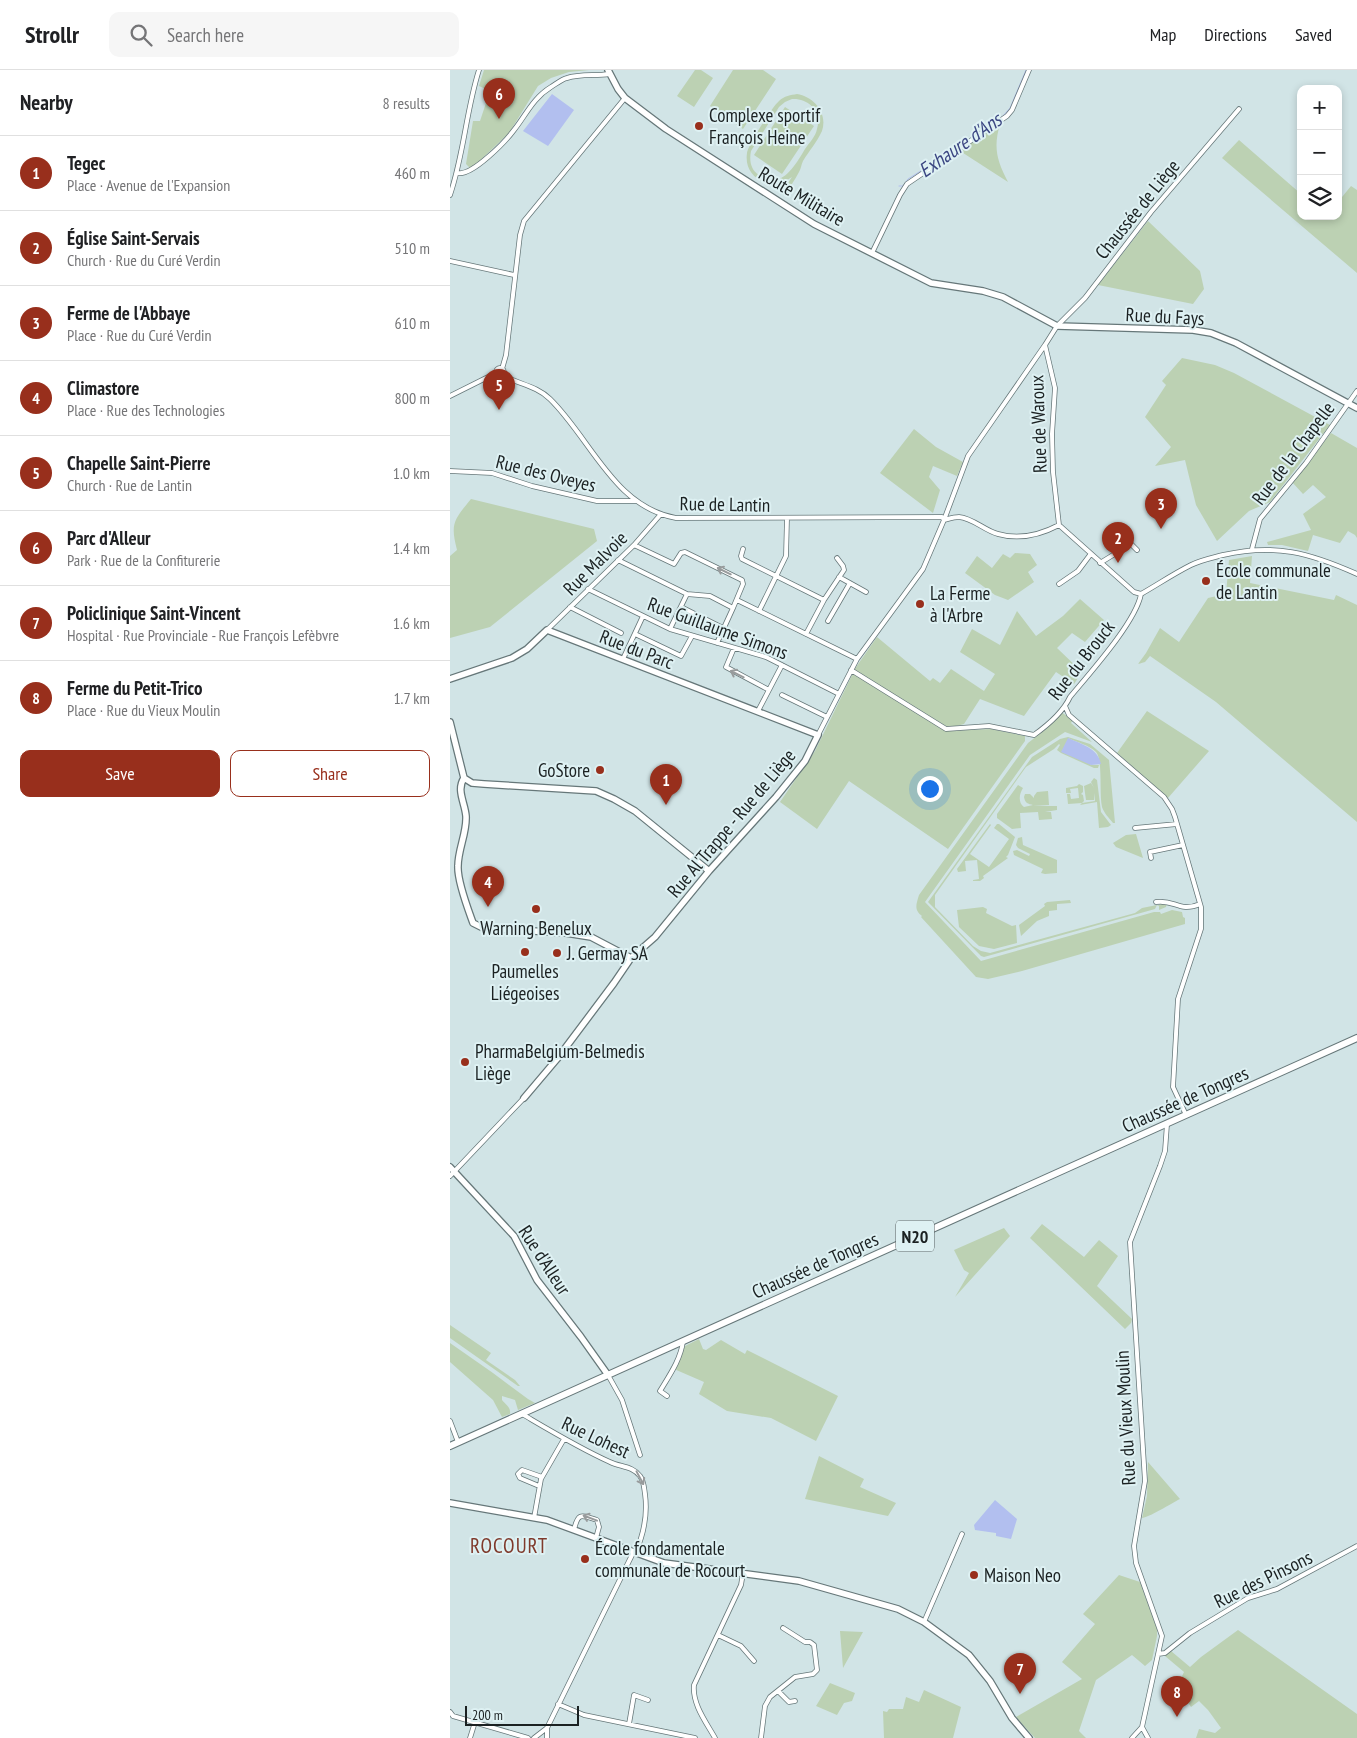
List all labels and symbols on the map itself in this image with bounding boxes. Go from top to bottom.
pin: 6 [483,78,515,119]
place label: Complexe sportif François Heine [709,103,821,149]
water label: Exhaure d'Ans [913,106,1008,183]
marker: Complexe sportif François Heine [693,120,705,132]
street label: Chaussée de Liège [1090,154,1185,264]
street label: Route Militaire [754,161,850,231]
street label: Rue du Fays [1125,302,1205,330]
pin: 5 [483,369,515,410]
street label: Rue de Waroux [1024,374,1052,474]
street label: Rue de la Chapelle [1246,397,1340,509]
street label: Rue des Oveyes [493,449,599,497]
pin: 3 [1145,488,1177,529]
street label: Rue de Lantin [680,491,770,517]
pin: 2 [1102,522,1134,563]
street label: Rue Malvoie [558,526,632,600]
place label: École communale de Lantin [1216,558,1331,604]
one-way arrow [717,566,732,575]
marker: École communale de Lantin [1200,575,1212,587]
place label: La Ferme à l'Arbre [930,581,991,627]
street label: Rue Guillaume Simons [645,591,791,665]
marker: La Ferme à l'Arbre [914,598,926,610]
street label: Rue du Brouck [1042,615,1120,705]
street label: Rue du Parc [597,624,678,674]
one-way arrow [730,669,745,679]
street label: Rue Al'Trappe - Rue de Liège [662,744,800,902]
place label: GoStore [538,758,590,782]
marker: GoStore [594,764,606,776]
pin: 1 [650,764,682,805]
your location [917,776,943,802]
pin: 4 [472,866,504,907]
marker: Warning Benelux [530,903,542,915]
place label: Warning Benelux [480,916,592,940]
place label: J. Germay SA [566,941,648,965]
marker: Paumelles Liégeoises [519,946,531,958]
marker: J. Germay SA [551,947,563,959]
place label: Paumelles Liégeoises [491,959,559,1005]
place label: PharmaBelgium-Belmedis Liège [475,1039,645,1085]
marker: PharmaBelgium-Belmedis Liège [459,1056,471,1068]
street label: Chaussée de Tongres [1118,1060,1252,1138]
road number: N20 [896,1220,934,1252]
street label: Rue d'Alleur [514,1221,577,1300]
street label: Chaussée de Tongres [748,1226,882,1304]
street label: Rue du Vieux Moulin [1109,1350,1141,1486]
street label: Rue Lohest [558,1411,635,1463]
one-way arrow [635,1471,645,1486]
one-way arrow [583,1513,598,1522]
district label: ROCOURT [470,1532,548,1559]
place label: École fondamentale communale de Rocourt [595,1536,746,1582]
street label: Rue des Pinsons [1210,1545,1316,1613]
marker: École fondamentale communale de Rocourt [579,1553,591,1565]
place label: Maison Neo [984,1563,1061,1587]
marker: Maison Neo [968,1569,980,1581]
pin: 7 [1004,1653,1036,1694]
pin: 8 [1161,1676,1193,1717]
scale bar [465,1703,579,1726]

